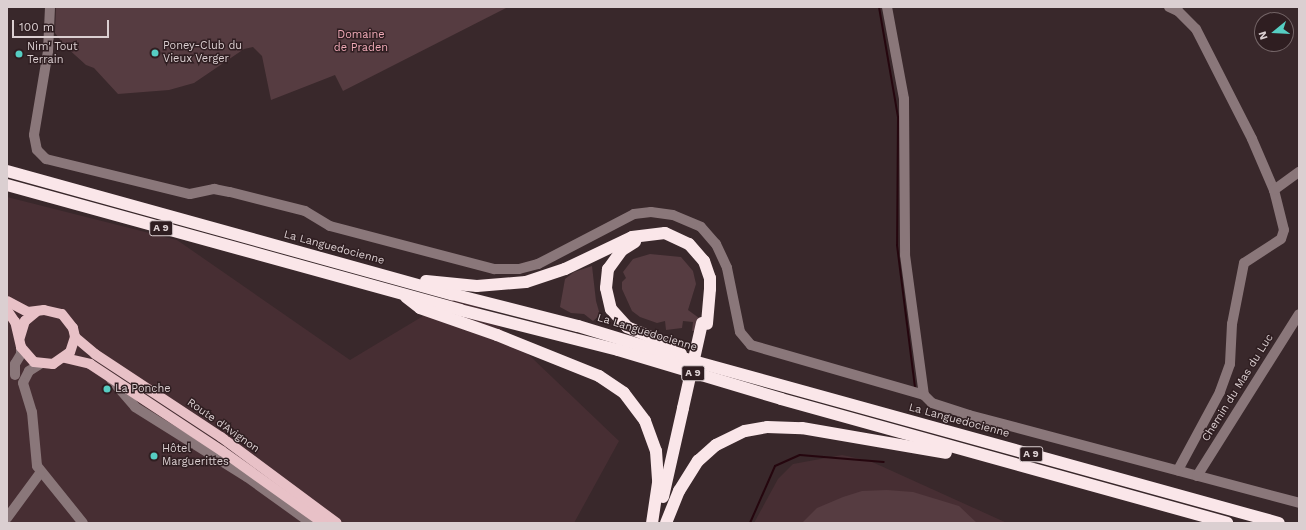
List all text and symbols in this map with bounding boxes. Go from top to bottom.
scale bar [14,12,111,38]
north arrow [1254,12,1294,52]
text: 100 m [19,20,54,34]
park label: Domaine de Praden [334,29,388,55]
text: N [1256,30,1271,41]
place label: Poney-Club du Vieux Verger [163,40,242,66]
place label: Nim' Tout Terrain [27,41,78,67]
marker: Poney-Club du Vieux Verger [150,48,160,58]
marker: Nim' Tout Terrain [14,49,24,59]
road number: A 9 [149,220,173,236]
street label: La Languedocienne [282,228,386,268]
street label: La Languedocienne [595,311,699,355]
street label: Chemin du Mas du Luc [1200,332,1276,444]
road number: A 9 [681,365,705,381]
place label: La Ponche [115,382,171,396]
marker: La Ponche [102,384,112,394]
street label: Route d'Avignon [184,396,262,456]
street label: La Languedocienne [907,401,1011,441]
place label: Hôtel Marguerittes [162,443,229,469]
road number: A 9 [1019,446,1043,462]
marker: Hôtel Marguerittes [149,451,159,461]

